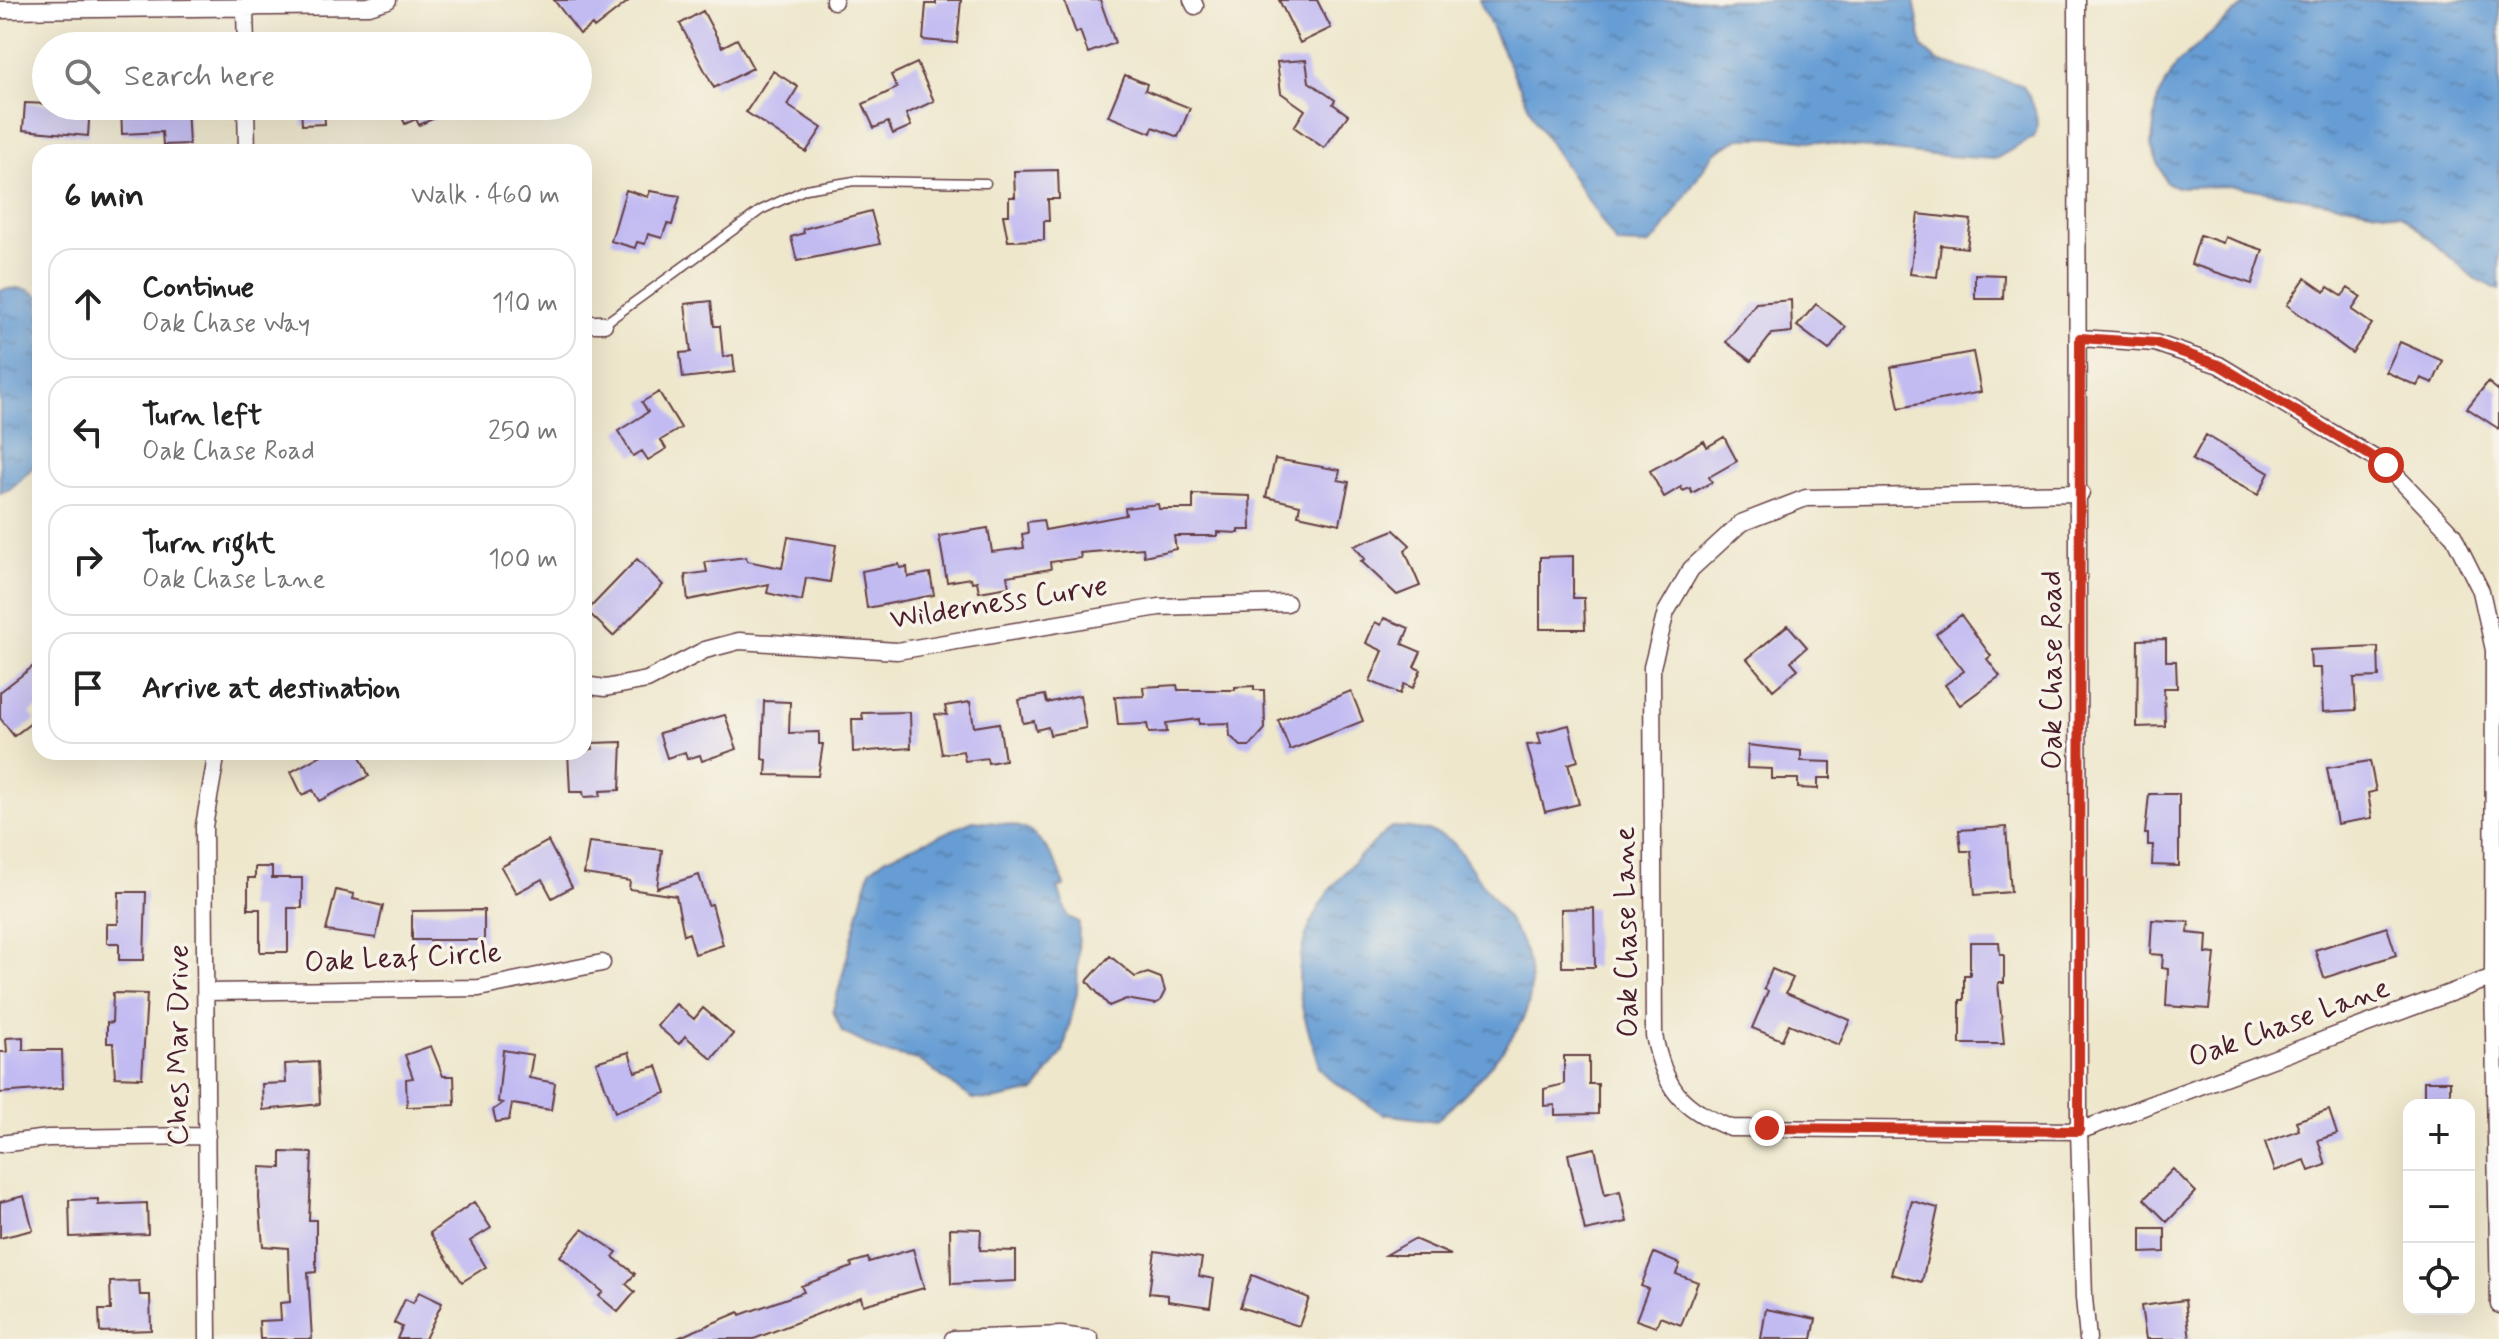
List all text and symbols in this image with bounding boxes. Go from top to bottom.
search box [32,32,592,120]
icon: search [60,54,104,98]
text: Search here [124,57,275,96]
text: 6 min [64,174,144,219]
text: Walk · 460 m [411,179,560,213]
text: Continue [142,268,254,307]
icon: ahead [66,282,110,326]
text: 110 m [492,287,558,321]
text: Oak Chase Way [142,307,310,341]
text: Turn left [142,396,262,435]
icon: left [66,410,110,454]
text: 250 m [488,415,558,449]
text: Oak Chase Road [142,435,315,469]
route start [2368,447,2404,483]
text: Turn right [142,524,275,563]
icon: right [66,538,110,582]
text: 100 m [488,543,558,577]
text: Oak Chase Lane [142,563,325,597]
street label: Wilderness Curve [887,567,1111,639]
street label: Oak Chase Road [2033,570,2072,770]
icon: arrive [66,666,110,710]
text: Arrive at destination [142,669,400,708]
street label: Oak Chase Lane [1606,826,1648,1038]
street label: Oak Leaf Circle [303,933,503,983]
street label: Ches Mar Drive [159,944,198,1146]
street label: Oak Chase Lane [2183,969,2395,1077]
map controls [2403,1099,2475,1315]
button: + [2403,1099,2475,1171]
route end [1749,1110,1785,1146]
button: − [2403,1171,2475,1243]
button: locate [2403,1243,2475,1315]

